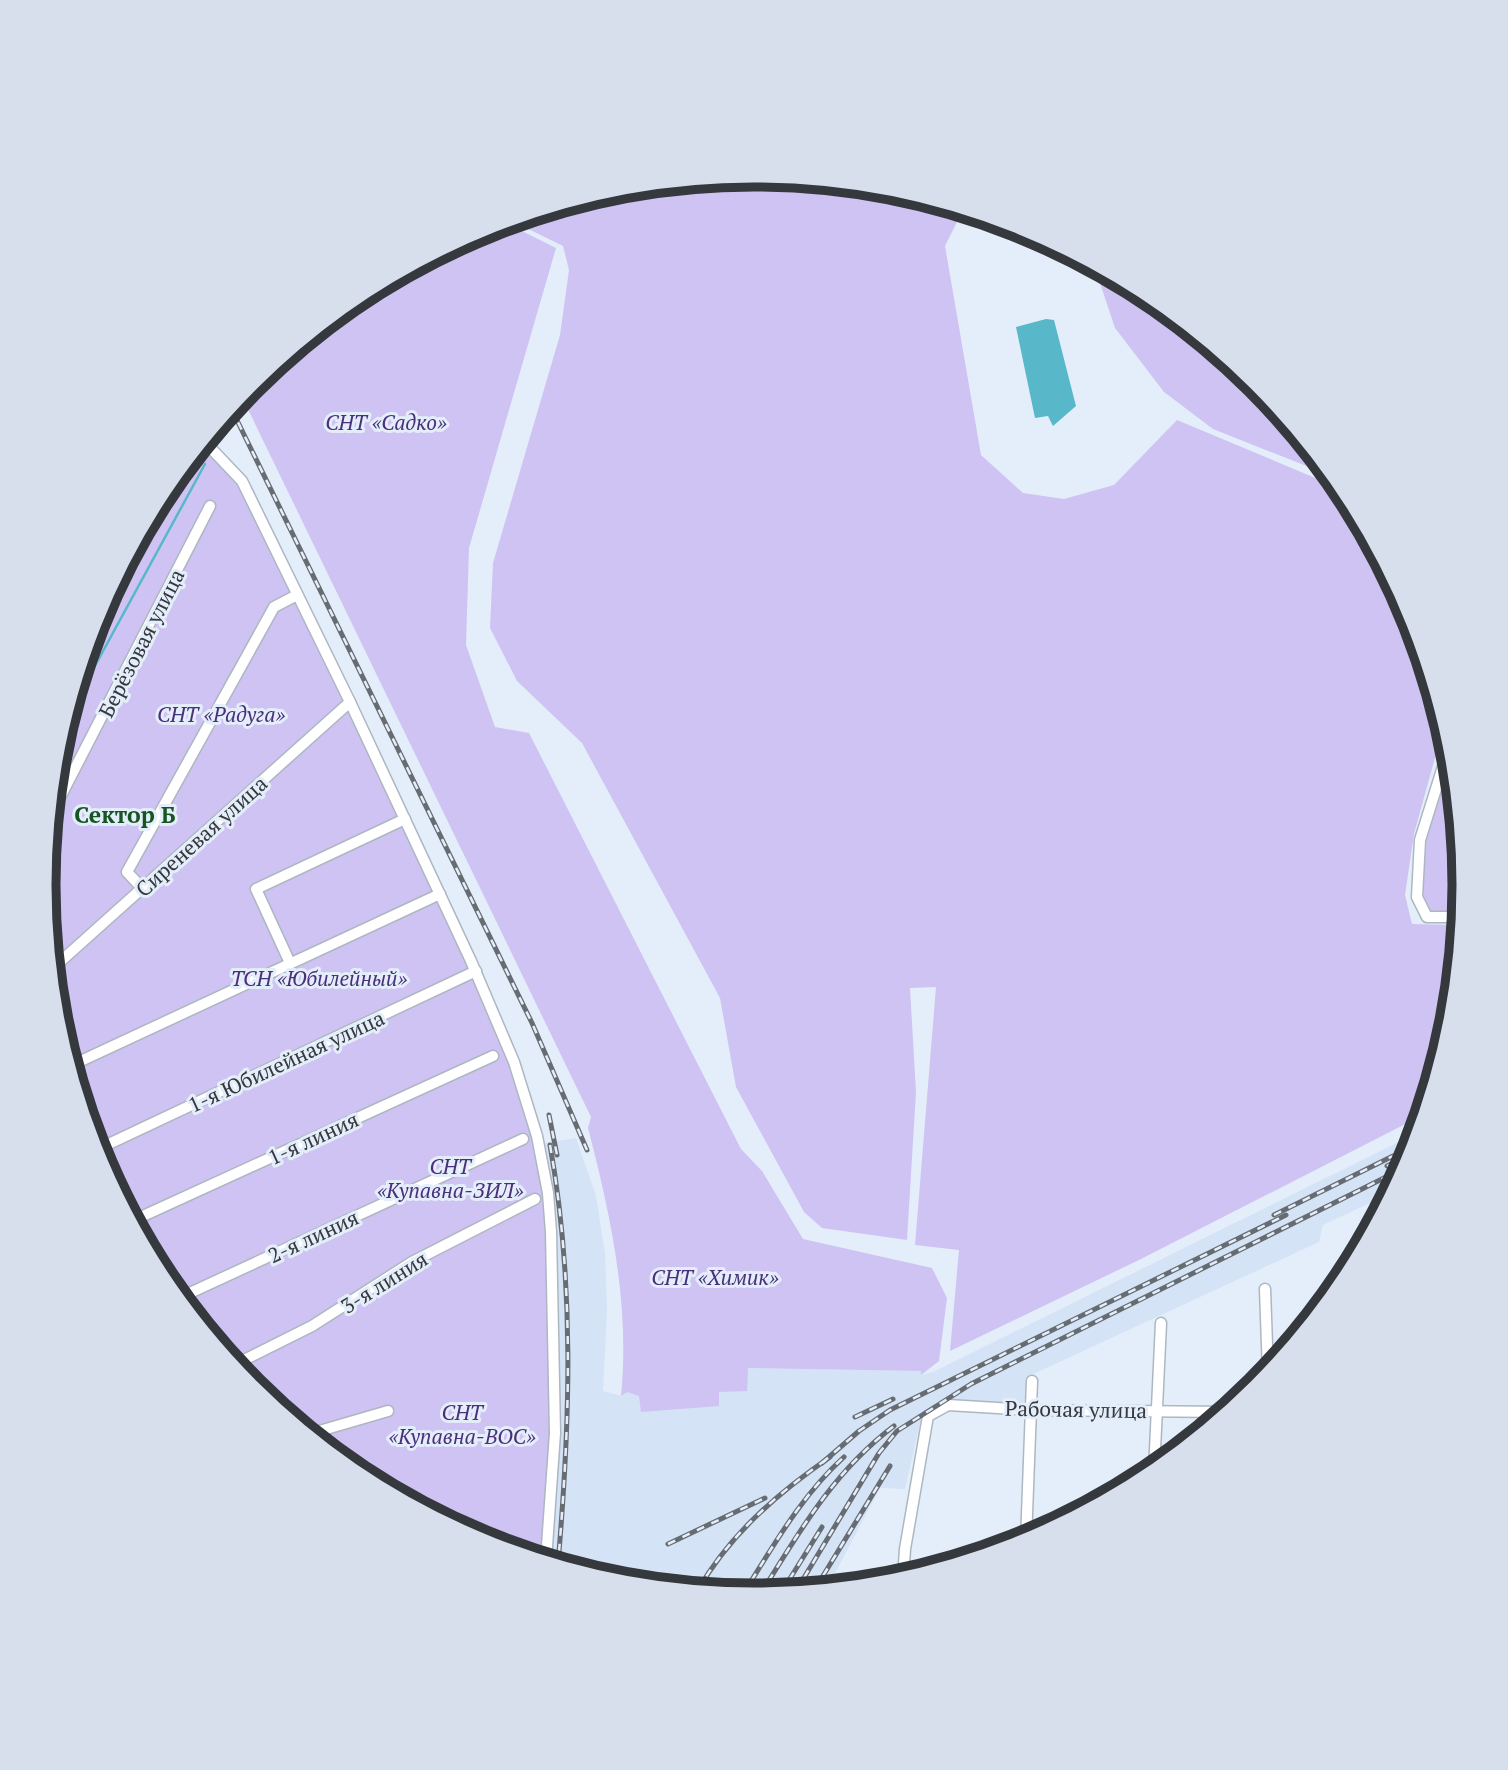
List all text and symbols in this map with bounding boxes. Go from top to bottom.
park label: СНТ «Садко» [325,408,447,436]
street label: Берёзовая улица [92,564,191,722]
park label: СНТ «Радуга» [157,700,285,728]
street label: Сиреневая улица [129,769,273,903]
district label: Сектор Б [74,799,176,830]
park label: ТСН «Юбилейный» [231,964,408,992]
street label: 1-я Юбилейная улица [183,1003,389,1119]
street label: 1-я линия [263,1105,363,1171]
park label: СНТ «Купавна-ЗИЛ» [377,1152,524,1204]
street label: 2-я линия [263,1203,363,1269]
street label: 3-я линия [335,1244,433,1320]
park label: СНТ «Химик» [651,1263,779,1291]
street label: Рабочая улица [1005,1394,1148,1424]
park label: СНТ «Купавна-ВОС» [388,1398,536,1450]

